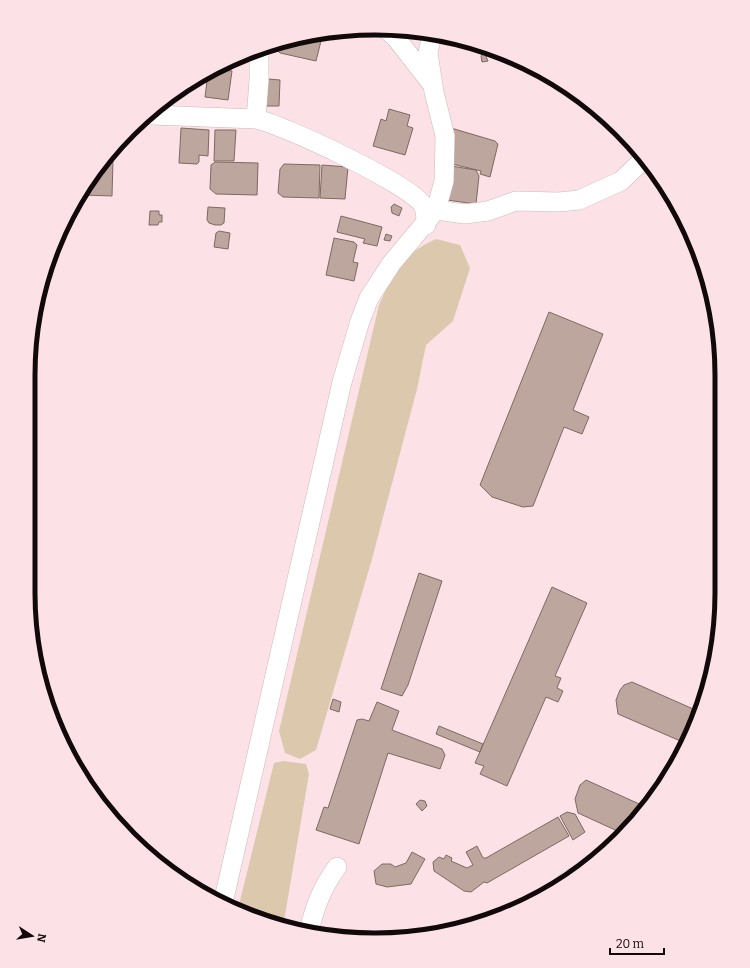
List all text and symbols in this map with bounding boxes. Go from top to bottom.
north arrow [12,916,52,956]
scale bar [610,930,664,956]
text: N [34,932,49,944]
text: 20 m [616,937,645,951]

